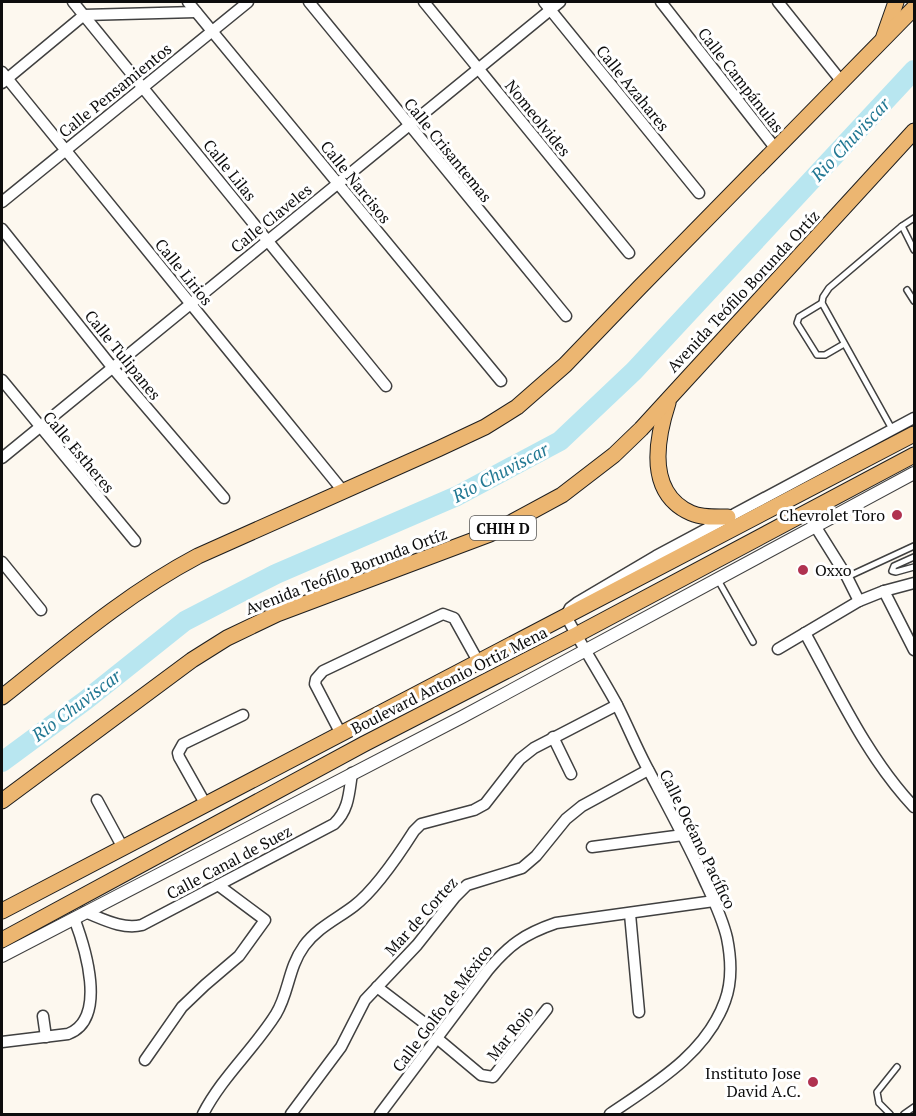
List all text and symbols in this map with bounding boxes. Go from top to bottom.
street label: Calle Campánulas [693,23,789,137]
street label: Calle Pensamientos [54,38,176,142]
street label: Calle Azahares [591,40,675,136]
street label: Nomeolvides [500,75,576,161]
water label: Rio Chuviscar [805,91,895,187]
street label: Calle Crisantemas [399,93,497,207]
street label: Calle Lilas [198,135,262,205]
street label: Calle Narcisos [316,136,396,228]
street label: Calle Claveles [226,178,316,258]
street label: Avenida Teófilo Borunda Ortíz [662,205,824,377]
street label: Calle Lirios [150,234,218,310]
street label: Calle Tulipanes [80,305,166,405]
street label: Calle Estheres [38,406,120,498]
water label: Rio Chuviscar [447,436,553,508]
place label: Chevrolet Toro [779,504,885,526]
marker: Chevrolet Toro [890,508,904,522]
road number: CHIH D [470,516,536,540]
street label: Avenida Teófilo Borunda Ortíz [242,522,450,620]
place label: Oxxo [815,559,852,581]
marker: Oxxo [796,563,810,577]
street label: Boulevard Antonio Ortiz Mena [347,621,551,739]
water label: Rio Chuviscar [26,663,126,747]
street label: Calle Océano Pacífico [655,765,741,913]
street label: Calle Canal de Suez [163,820,295,904]
street label: Mar de Cortez [380,872,462,960]
street label: Calle Golfo de México [387,940,497,1076]
street label: Mar Rojo [482,1001,539,1065]
place label: Instituto Jose David A.C. [705,1062,801,1102]
marker: Instituto Jose David A.C. [806,1075,820,1089]

